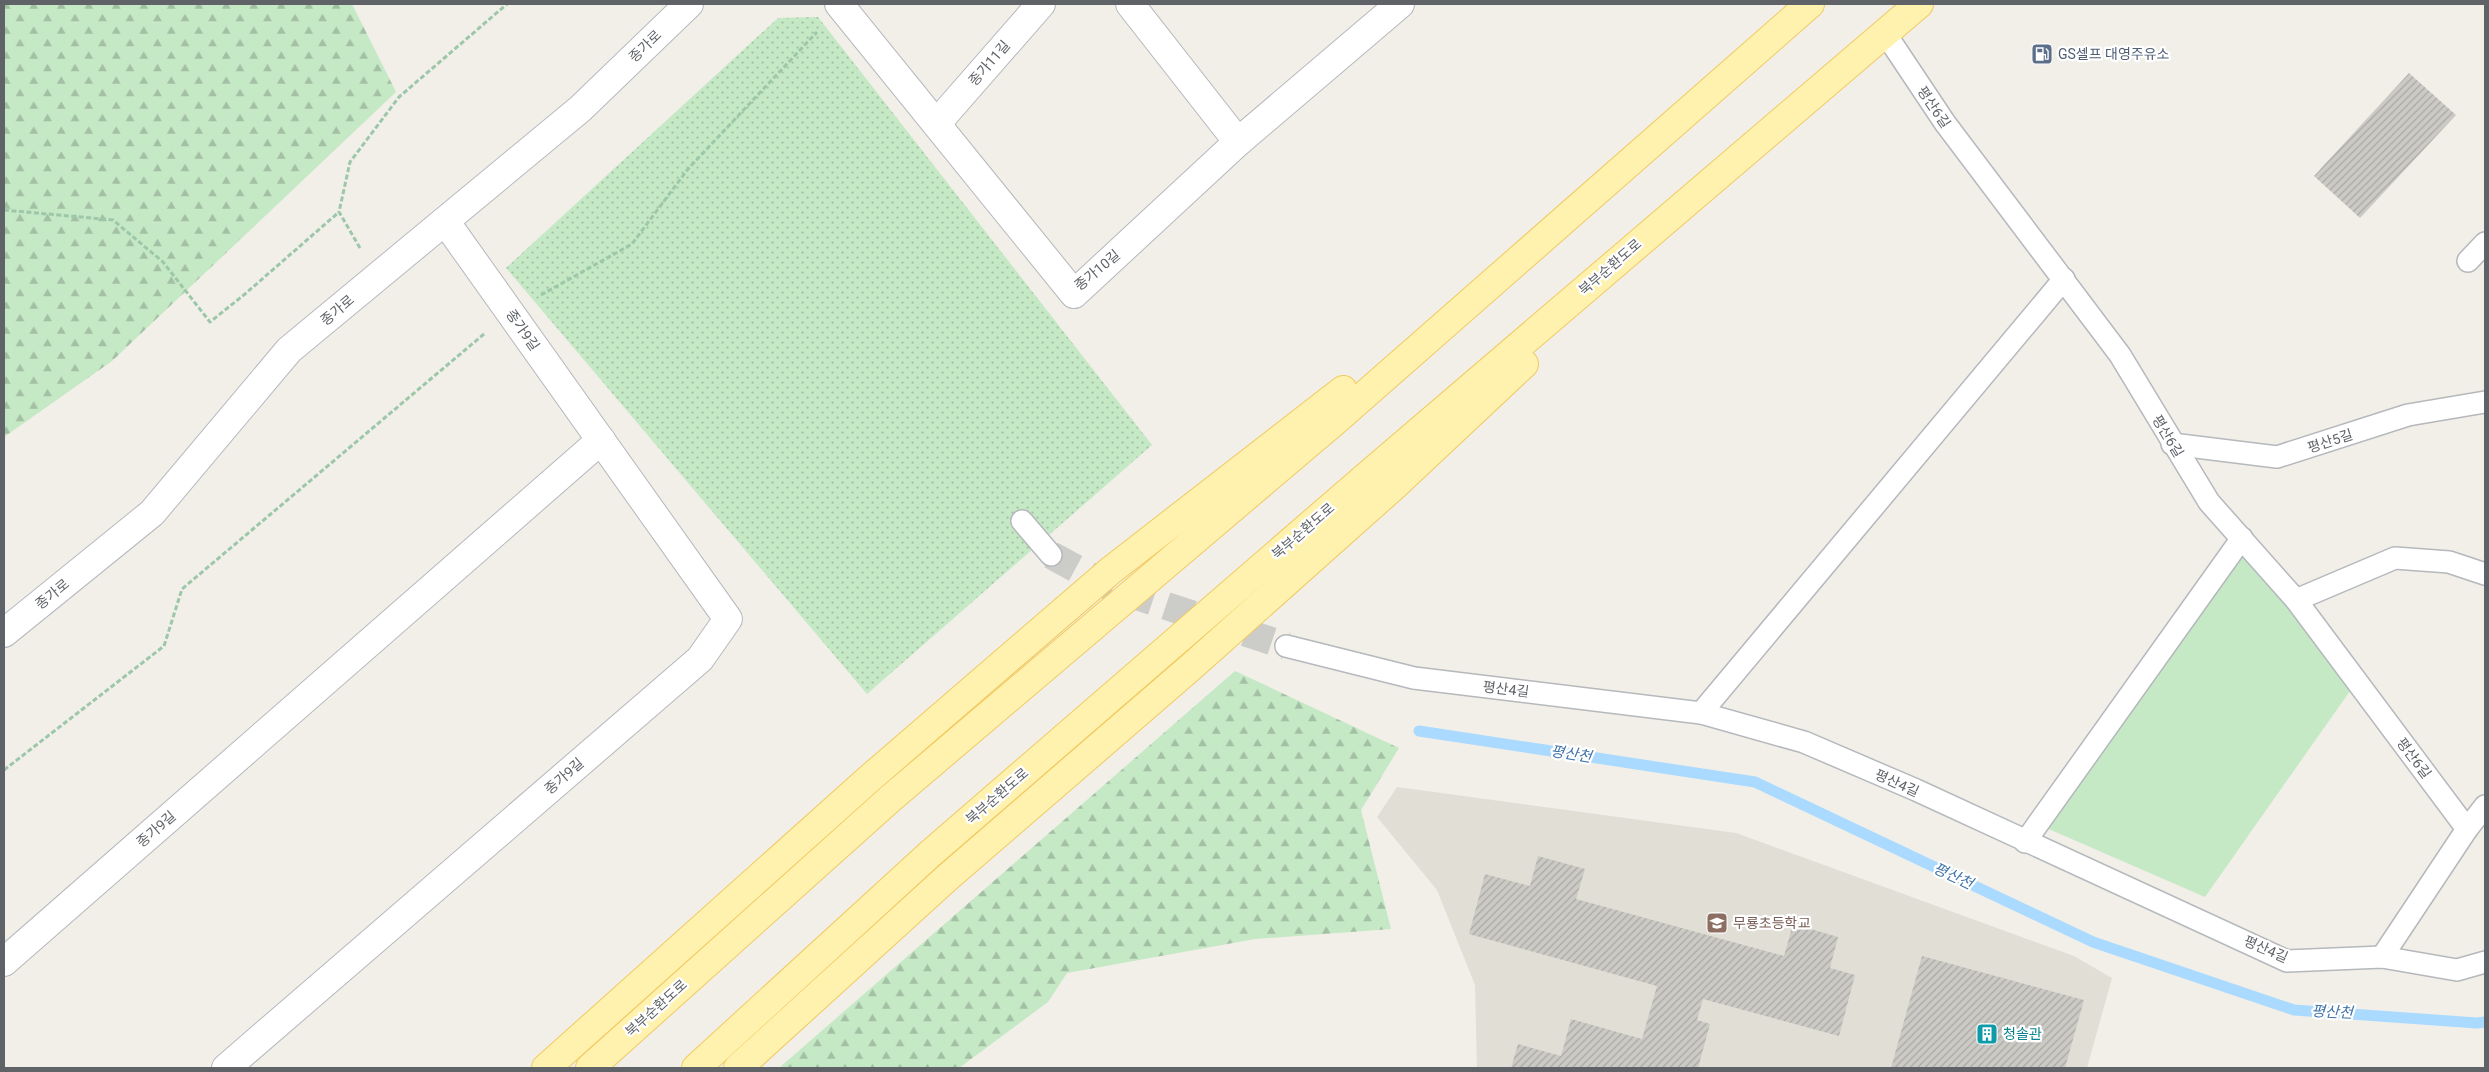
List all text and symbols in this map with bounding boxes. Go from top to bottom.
street label: 종가로 [626,27,665,65]
street label: 종가11길 [965,37,1013,89]
fuel station icon: GS셀프 대영주유소 [2030,42,2054,66]
place label: GS셀프 대영주유소 [2058,46,2170,62]
street label: 평산6길 [1914,83,1954,131]
street label: 북부순환도로 [1576,236,1645,298]
street label: 종가10길 [1071,246,1123,294]
street label: 종가로 [317,291,357,329]
street label: 종가9길 [503,306,543,354]
street label: 평산6길 [2149,412,2187,460]
street label: 평산5길 [2305,426,2355,456]
street label: 북부순환도로 [1269,500,1338,562]
street label: 종가로 [32,576,72,612]
street label: 평산4길 [1482,678,1530,700]
street label: 평산6길 [2394,735,2434,781]
water label: 평산천 [1549,742,1595,766]
street label: 종가9길 [541,755,587,797]
street label: 북부순환도로 [963,765,1032,827]
street label: 평산4길 [1872,766,1922,800]
street label: 종가9길 [133,808,179,850]
water label: 평산천 [1930,859,1978,894]
school or university icon: 무룡초등학교 [1705,911,1729,935]
place label: 무룡초등학교 [1733,915,1810,931]
street label: 평산4길 [2241,933,2291,965]
street label: 북부순환도로 [622,976,690,1040]
water label: 평산천 [2311,1002,2355,1022]
building icon: 청솔관 [1975,1022,1999,1046]
place label: 청솔관 [2003,1026,2042,1042]

